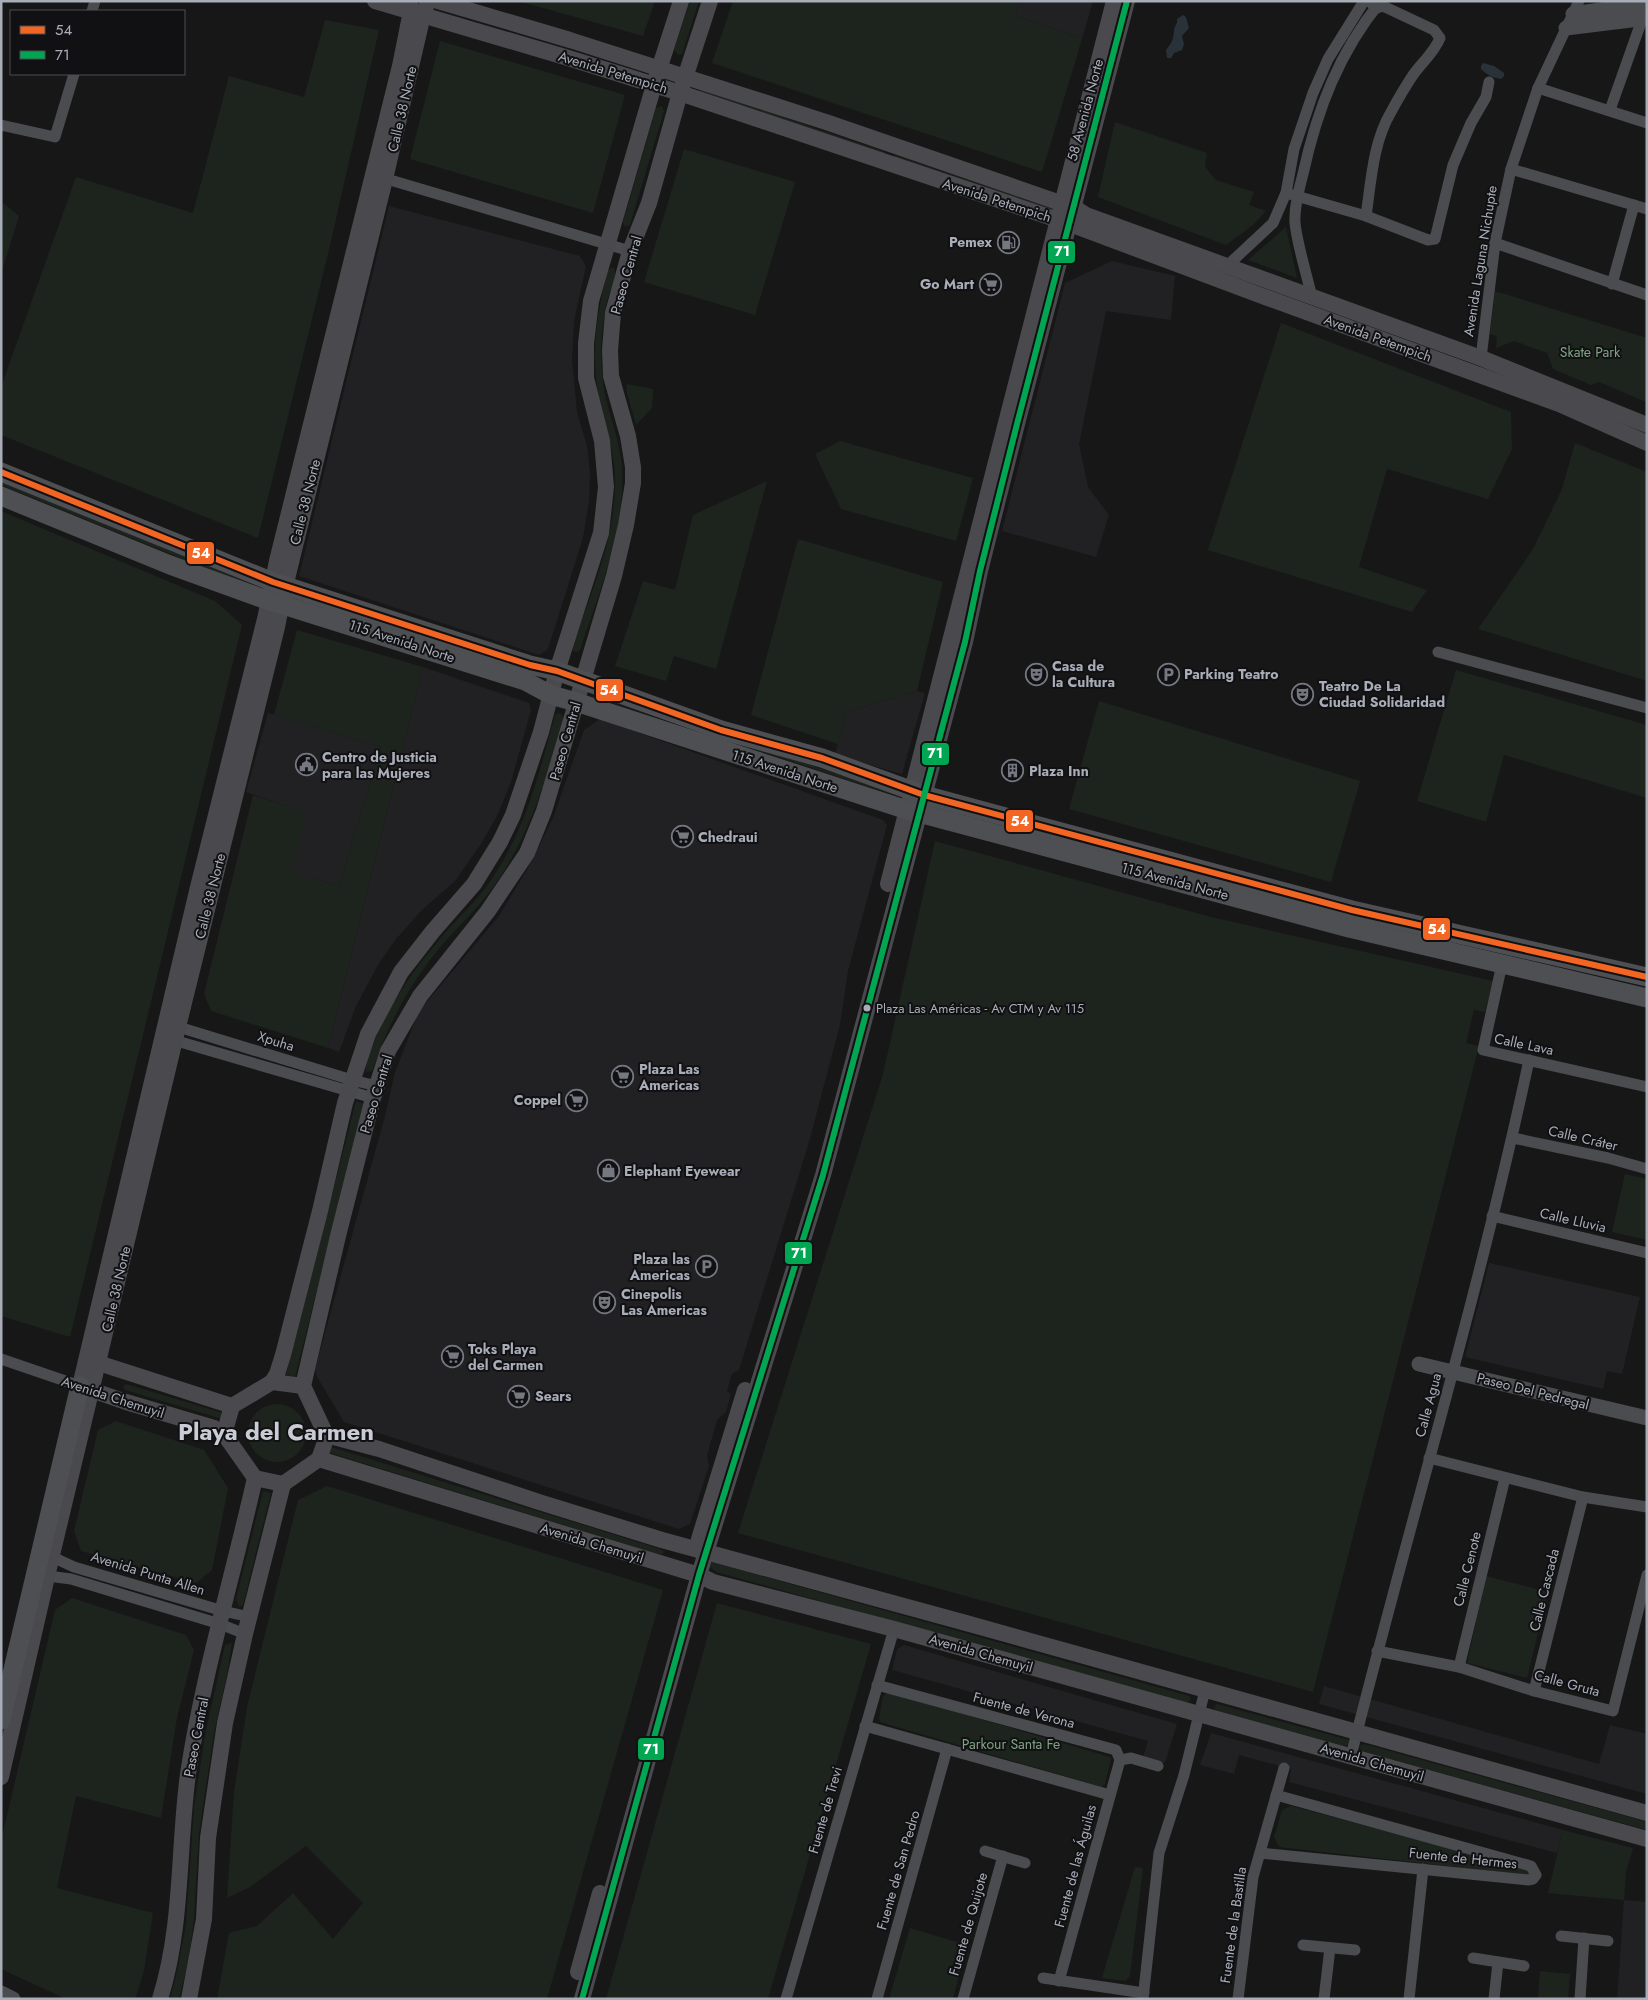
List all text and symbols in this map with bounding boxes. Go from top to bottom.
legend [10,10,185,75]
text: 54 [55,19,72,41]
text: 71 [55,44,70,66]
street label: Avenida Petempich [556,46,670,98]
street label: 58 Avenida Norte [1062,57,1108,163]
street label: Calle 38 Norte [382,64,422,154]
street label: Avenida Petempich [940,173,1054,227]
street label: Avenida Laguna Nichupte [1458,184,1502,338]
fuel station icon: Pemex [996,230,1020,254]
place label: Pemex [949,232,993,252]
street label: Paseo Central [605,233,647,317]
line badge: 71 [1047,240,1076,264]
text: 71 [1054,241,1070,261]
supermarket icon: Go Mart [978,272,1002,296]
place label: Go Mart [920,274,975,294]
street label: Avenida Petempich [1321,309,1435,367]
park label: Skate Park [1560,342,1621,362]
street label: Calle 38 Norte [285,457,325,547]
line badge: 54 [186,541,215,565]
text: 54 [192,543,211,563]
street label: 115 Avenida Norte [347,614,457,668]
place label: Casa de la Cultura [1052,656,1115,692]
theatre icon: Casa de la Cultura [1024,662,1048,686]
parking icon: Parking Teatro [1156,662,1180,686]
place label: Parking Teatro [1184,664,1279,684]
place label: Teatro De La Ciudad Solidaridad [1319,676,1445,712]
line badge: 54 [595,678,624,702]
text: 54 [600,680,619,700]
theatre icon: Teatro De La Ciudad Solidaridad [1291,682,1315,706]
street label: Paseo Central [544,699,586,783]
line badge: 71 [921,742,950,766]
text: 71 [927,743,943,763]
street label: 115 Avenida Norte [730,744,840,798]
place label: Centro de Justicia para las Mujeres [322,747,437,783]
public building icon: Centro de Justicia para las Mujeres [294,753,318,777]
building icon: Plaza Inn [1001,759,1025,783]
place label: Plaza Inn [1029,761,1089,781]
line badge: 54 [1005,809,1034,833]
text: 54 [1011,811,1030,831]
supermarket icon: Chedraui [670,825,694,849]
place label: Chedraui [698,827,758,847]
street label: Calle 38 Norte [190,851,230,941]
street label: 115 Avenida Norte [1119,857,1231,905]
line badge: 54 [1422,917,1451,941]
text: 54 [1428,919,1447,939]
place label: Plaza Las Américas - Av CTM y Av 115 [876,999,1084,1018]
marker: Plaza Las Américas - Av CTM y Av 115 [862,1003,872,1013]
street label: Xpuha [255,1026,297,1056]
street label: Calle Lava [1493,1028,1555,1060]
street label: Paseo Central [355,1052,397,1136]
place label: Plaza Las Americas [638,1059,700,1095]
supermarket icon: Plaza Las Americas [611,1065,635,1089]
supermarket icon: Coppel [565,1088,589,1112]
place label: Coppel [514,1090,561,1110]
street label: Calle Cráter [1546,1120,1620,1156]
shop icon: Elephant Eyewear [596,1159,620,1183]
place label: Elephant Eyewear [624,1161,740,1181]
street label: Calle Lluvia [1538,1203,1608,1237]
line badge: 71 [784,1241,813,1265]
text: 71 [791,1243,807,1263]
street label: Calle 38 Norte [96,1244,136,1334]
place label: Plaza las Americas [629,1249,691,1285]
parking icon: Plaza las Americas [694,1255,718,1279]
place label: Cinepolis Las Americas [621,1284,707,1320]
theatre icon: Cinepolis Las Americas [593,1290,617,1314]
place label: Toks Playa del Carmen [468,1339,543,1375]
supermarket icon: Toks Playa del Carmen [440,1345,464,1369]
street label: Paseo Del Pedregal [1475,1367,1591,1415]
street label: Avenida Chemuyil [59,1371,167,1423]
street label: Calle Agua [1410,1371,1446,1439]
supermarket icon: Sears [507,1384,531,1408]
place label: Sears [535,1386,572,1406]
district label: Playa del Carmen [178,1414,374,1449]
street label: Avenida Chemuyil [538,1518,646,1568]
street label: Calle Cenote [1448,1529,1486,1609]
street label: Avenida Punta Allen [89,1546,207,1600]
street label: Calle Cascada [1524,1547,1564,1633]
street label: Avenida Chemuyil [927,1629,1035,1677]
street label: Calle Gruta [1532,1665,1602,1701]
street label: Fuente de Verona [971,1687,1077,1733]
street label: Paseo Central [178,1695,214,1779]
park label: Parkour Santa Fe [962,1734,1060,1754]
line badge: 71 [637,1737,665,1761]
street label: Avenida Chemuyil [1318,1738,1426,1786]
text: 71 [643,1739,659,1759]
street label: Fuente de Trevi [803,1764,847,1856]
street label: Fuente de las Águilas [1049,1802,1101,1930]
street label: Fuente de San Pedro [871,1808,925,1932]
street label: Fuente de Hermes [1408,1842,1518,1874]
street label: Fuente de la Bastilla [1215,1866,1251,1984]
street label: Fuente de Quijote [944,1870,992,1978]

